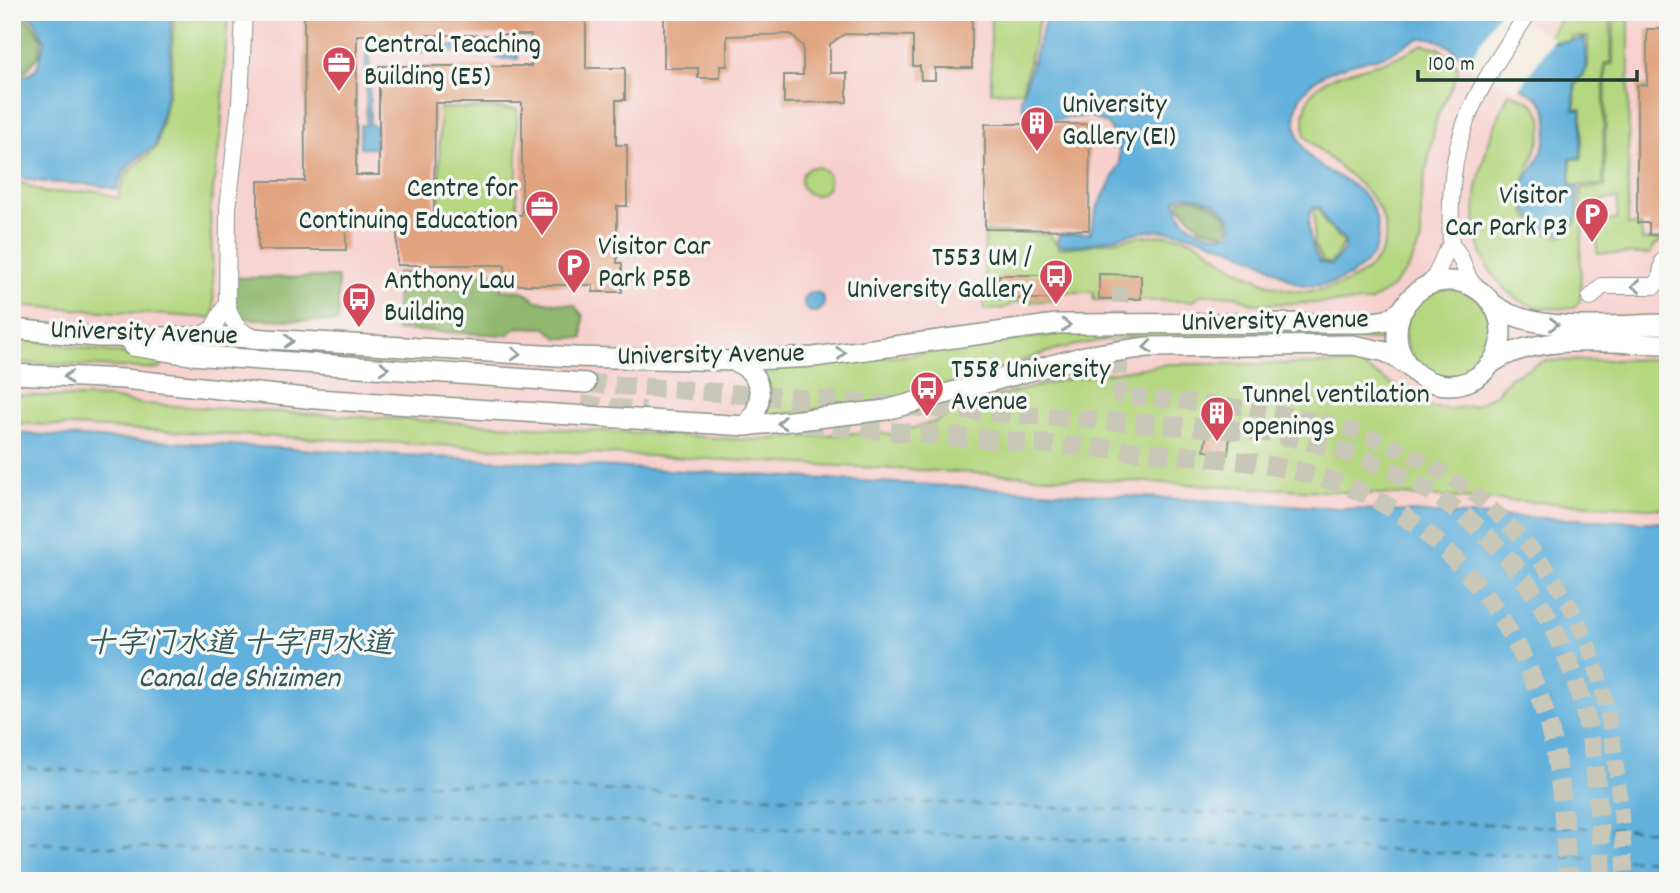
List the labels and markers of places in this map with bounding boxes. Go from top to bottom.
place label: Central Teaching Building (E5) [364,27,541,99]
office icon: Central Teaching Building (E5) [320,44,358,93]
place label: University Gallery (E1) [1062,87,1176,159]
building icon: University Gallery (E1) [1018,104,1056,153]
place label: Centre for Continuing Education [298,171,519,243]
place label: Visitor Car Park P3 [1445,178,1569,250]
office icon: Centre for Continuing Education [523,188,561,237]
parking icon: Visitor Car Park P3 [1573,195,1611,244]
place label: Visitor Car Park P5B [598,229,711,301]
place label: T553 UM / University Gallery [846,240,1033,312]
parking icon: Visitor Car Park P5B [555,246,593,295]
bus stop icon: T553 UM / University Gallery [1037,257,1075,306]
place label: Anthony Lau Building [384,263,515,335]
bus stop icon: Anthony Lau Building [340,280,378,329]
place label: T558 University Avenue [951,352,1111,424]
bus stop icon: T558 University Avenue [908,369,946,418]
place label: Tunnel ventilation openings [1242,377,1430,449]
building icon: Tunnel ventilation openings [1198,394,1236,443]

